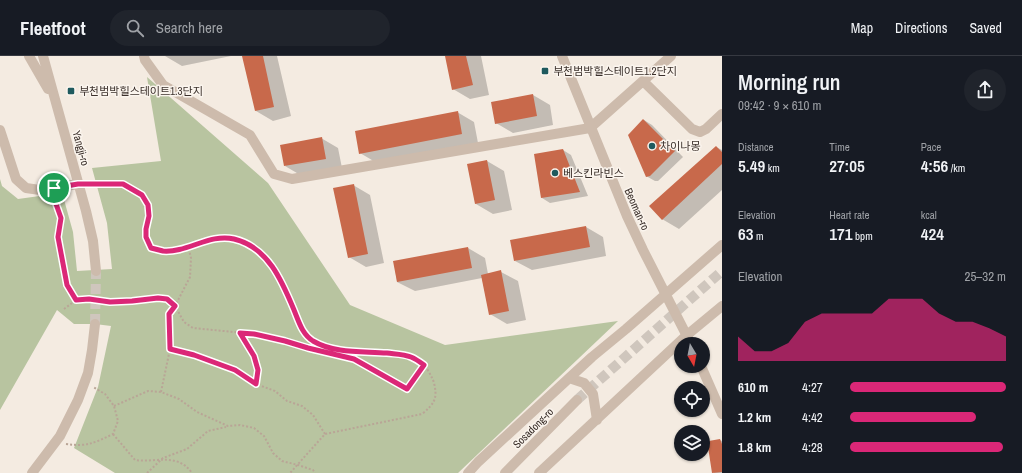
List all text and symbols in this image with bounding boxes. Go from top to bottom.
search box [110,10,390,46]
text: Fleetfoot [20,15,86,41]
icon: search [124,17,146,39]
text: Search here [156,17,223,38]
text: Map [851,19,873,37]
text: Directions [895,19,947,37]
text: Saved [969,19,1002,37]
place label: 부천범박힐스테이트1.2단지 [553,64,677,78]
marker: 부천범박힐스테이트1.2단지 [540,66,550,76]
text: Morning run [738,67,841,97]
button: share [964,69,1006,111]
place label: 부천범박힐스테이트1.3단지 [79,84,203,98]
marker: 부천범박힐스테이트1.3단지 [66,86,76,96]
text: 09:42 · 9 × 610 m [738,97,821,114]
street label: Yangji-ro [70,129,92,167]
place label: 차이나몽 [660,139,700,153]
text: Distance [738,140,774,154]
text: Time [829,140,850,154]
text: Pace [921,140,941,154]
marker: 차이나몽 [647,141,657,151]
text: 5.49 [738,154,765,177]
text: 27:05 [829,154,865,177]
text: 4:56 [921,154,948,177]
text: km [765,161,780,175]
text: /km [948,161,965,175]
place label: 베스킨라빈스 [563,166,624,180]
marker: 베스킨라빈스 [550,168,560,178]
pin [37,171,71,205]
icon: arrive [43,177,65,199]
street label: Beoman-ro [622,186,652,232]
text: Elevation [738,208,776,222]
text: Heart rate [829,208,869,222]
text: kcal [921,208,937,222]
text: 63 [738,222,754,245]
text: 171 [829,222,853,245]
text: 424 [921,222,944,245]
text: m [754,229,764,243]
text: bpm [853,229,873,243]
text: Elevation [738,268,782,285]
text: 25–32 m [965,268,1006,285]
north arrow [674,337,710,373]
map controls [674,337,710,461]
text: 610 m [738,379,768,396]
text: 4:27 [802,379,823,396]
button: locate [674,381,710,417]
street label: Sosadong-ro [510,405,556,451]
text: 1.2 km [738,409,771,426]
text: 4:42 [802,409,823,426]
button: layers [674,425,710,461]
text: 1.8 km [738,439,771,456]
text: 4:28 [802,439,823,456]

